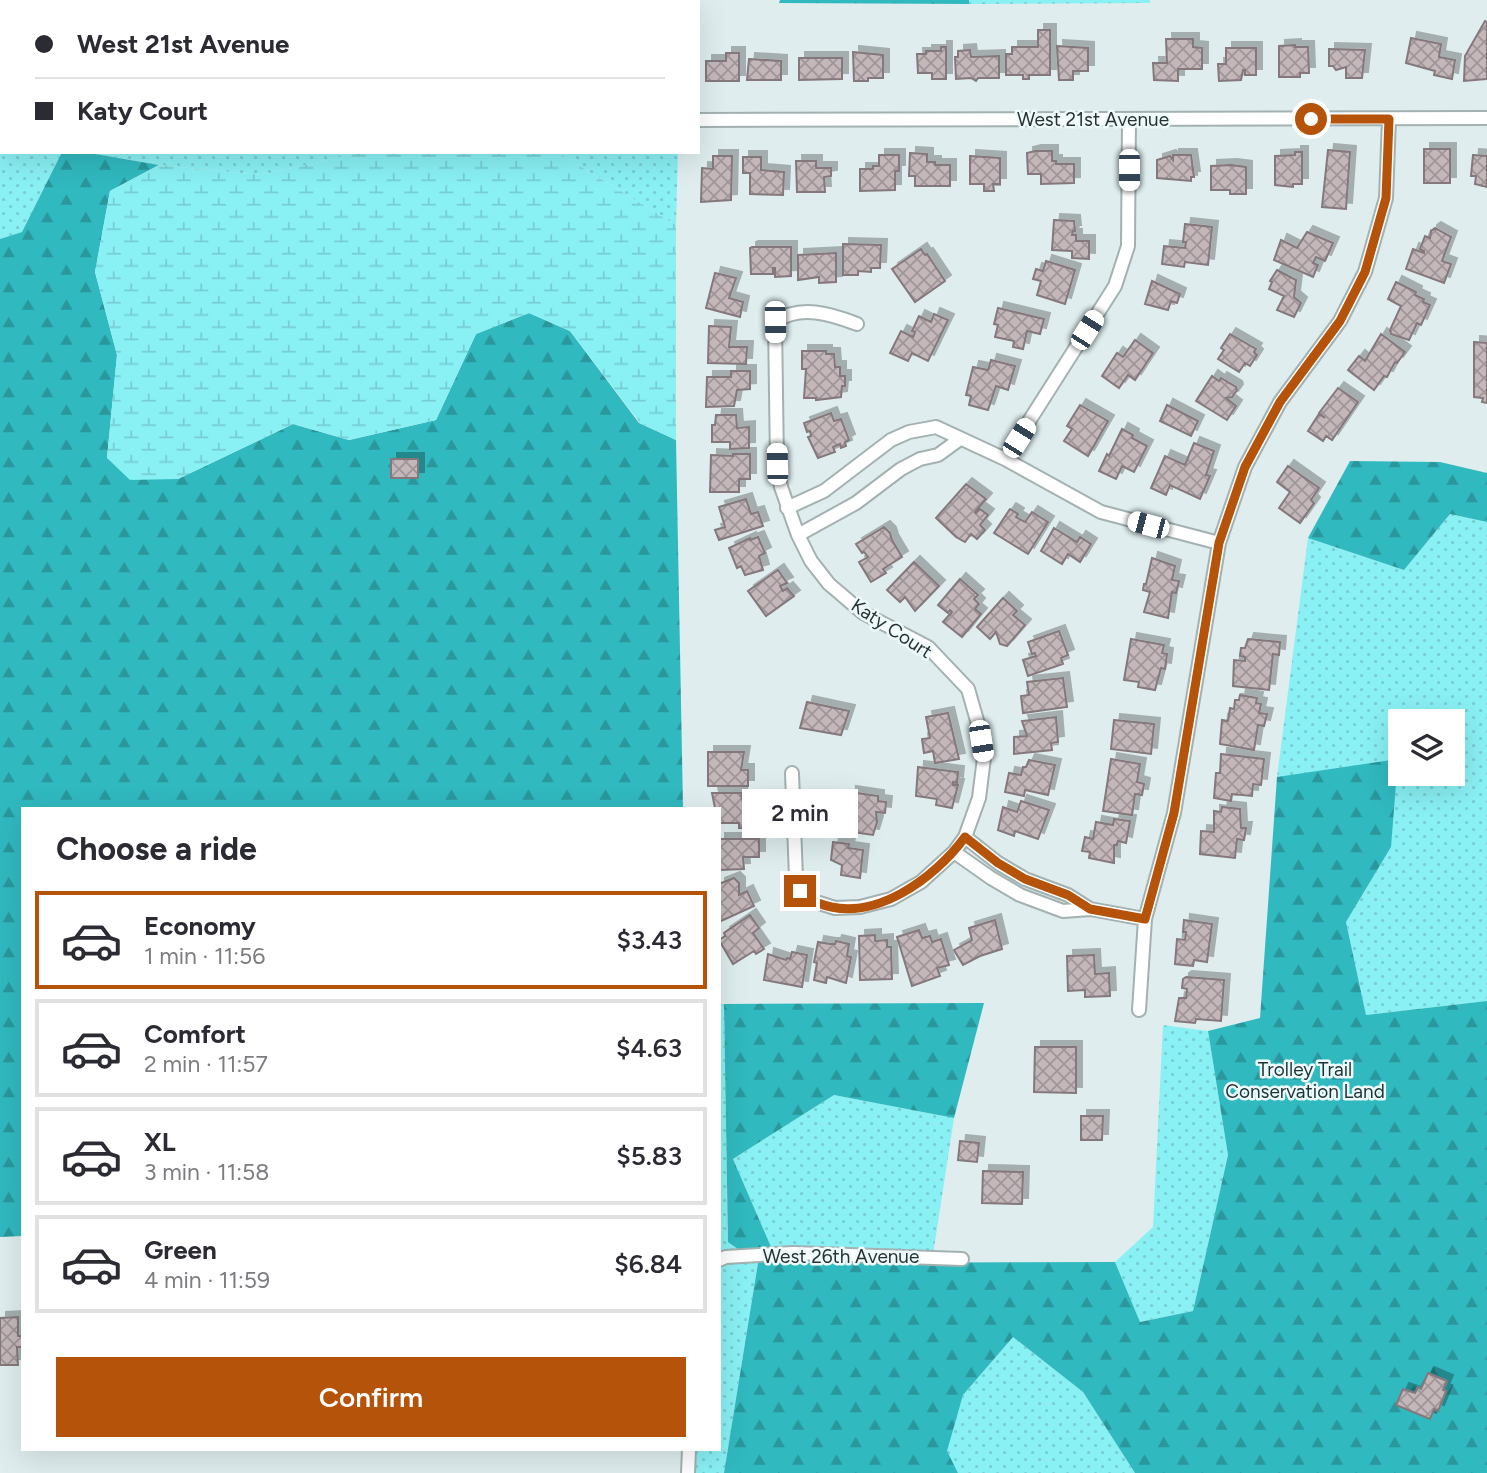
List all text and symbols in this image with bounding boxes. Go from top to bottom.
text: West 21st Avenue [77,28,289,60]
text: Katy Court [77,95,208,127]
route start [1295,103,1327,135]
street label: West 21st Avenue [1017,108,1169,131]
car [1119,149,1140,191]
car [765,301,786,343]
car [1067,307,1108,353]
car [999,415,1040,461]
car [767,443,788,485]
car [1125,509,1172,541]
street label: Katy Court [847,594,937,663]
map controls [1388,709,1465,786]
button: layers [1388,709,1465,786]
car [968,719,995,763]
callout: 2 min [742,790,858,838]
text: 2 min [771,799,829,827]
text: Choose a ride [56,830,257,868]
route end [784,875,816,907]
icon: car [60,909,123,972]
text: Economy [144,910,256,942]
text: $3.43 [616,924,682,956]
text: 1 min · 11:56 [144,942,265,970]
icon: car [60,1017,123,1080]
text: Comfort [144,1018,246,1050]
text: $4.63 [616,1032,682,1064]
text: 2 min · 11:57 [144,1050,268,1078]
park label: Trolley Trail Conservation Land [1225,1058,1385,1103]
icon: car [60,1125,123,1188]
text: XL [144,1126,176,1158]
text: $5.83 [616,1140,682,1172]
text: 3 min · 11:58 [144,1158,269,1186]
icon: car [60,1233,123,1296]
text: Green [144,1234,217,1266]
street label: West 26th Avenue [763,1245,919,1268]
text: $6.84 [614,1248,682,1280]
text: 4 min · 11:59 [144,1266,270,1294]
button: Confirm [56,1357,686,1437]

